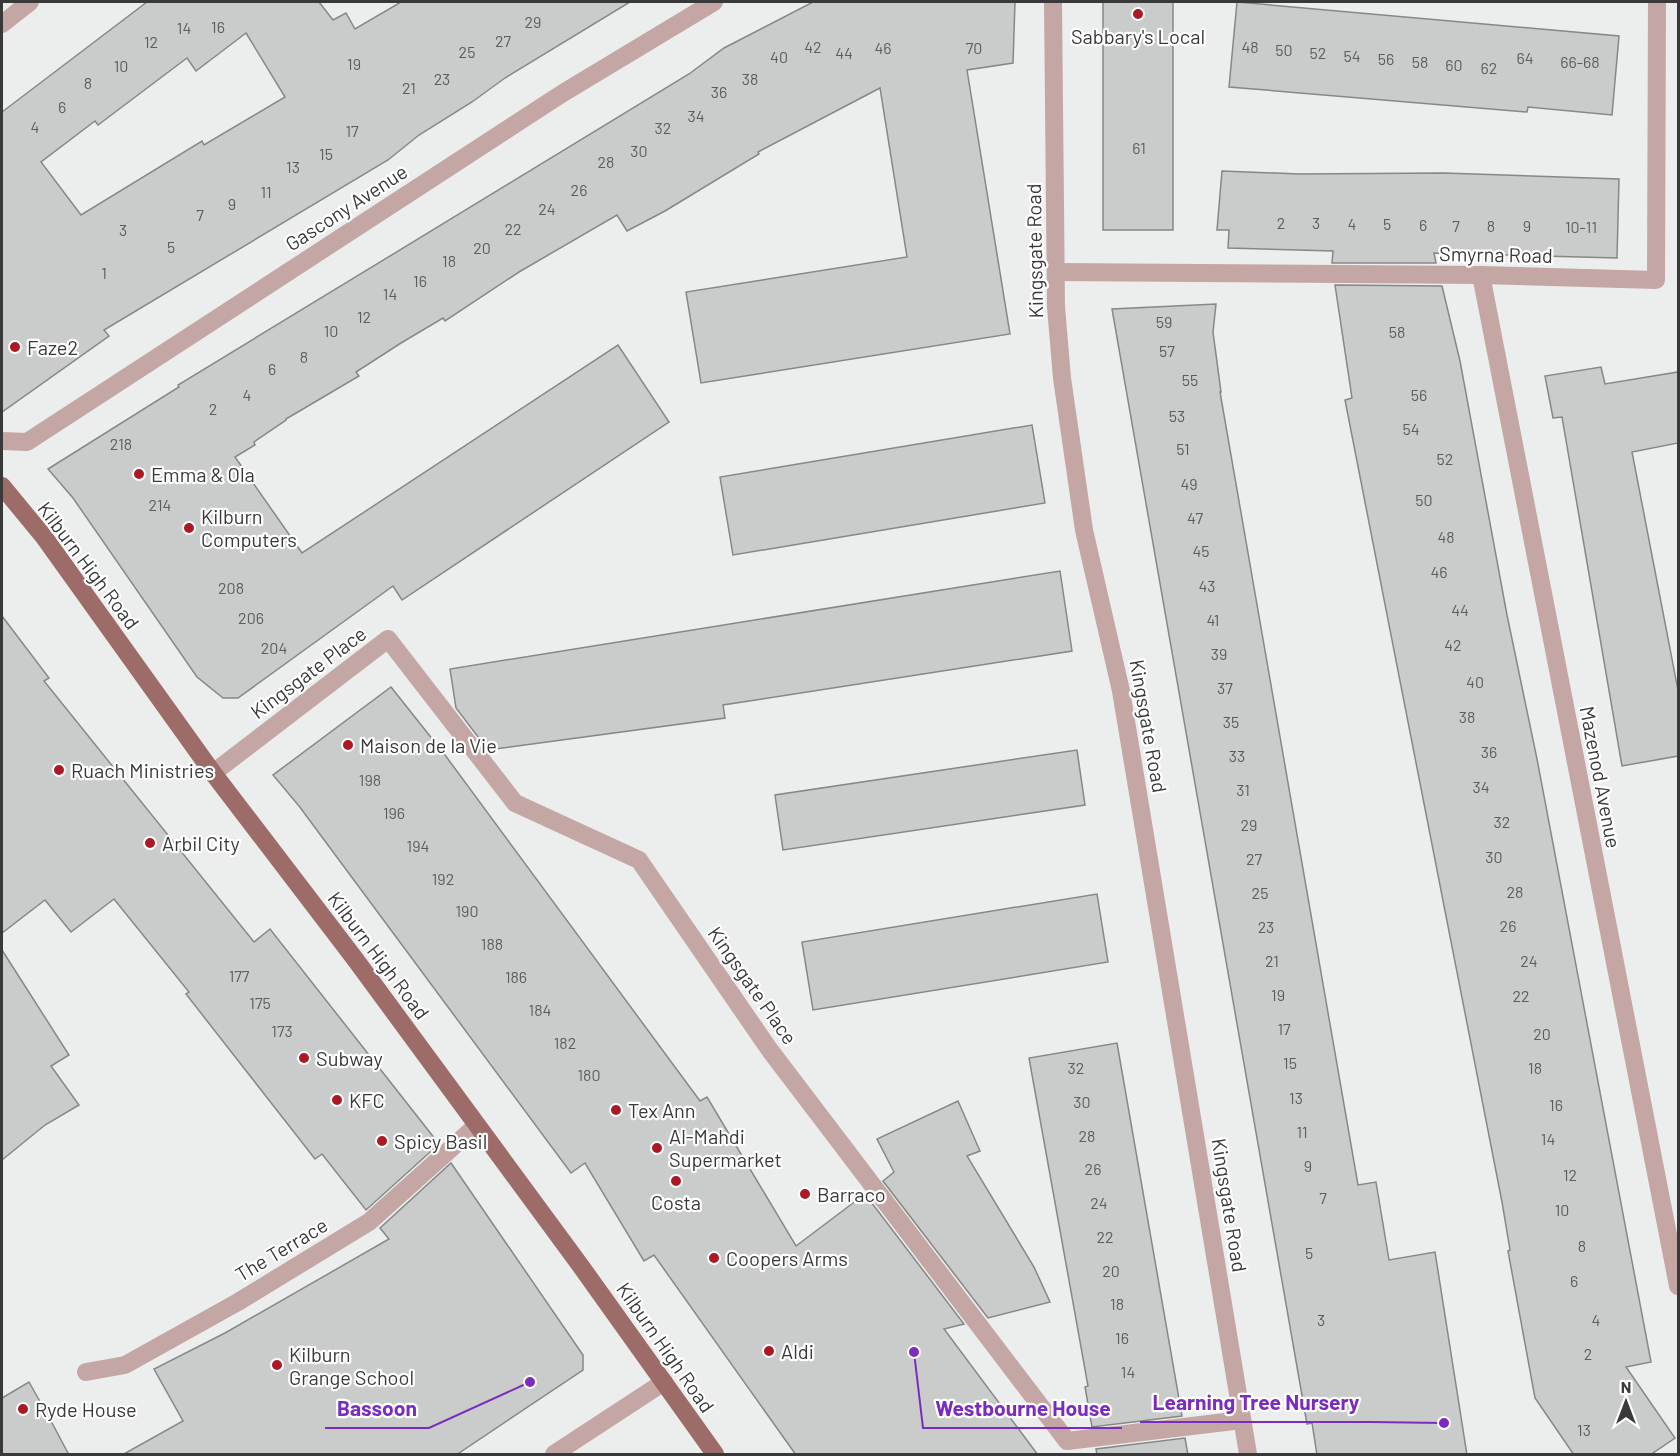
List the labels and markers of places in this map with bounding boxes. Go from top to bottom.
marker: Sabbary's Local [1131,7,1145,21]
place label: Sabbary's Local [1071,24,1205,48]
place label: Faze2 [27,335,78,359]
marker: Faze2 [8,340,22,354]
place label: Emma & Ola [151,462,255,486]
marker: Emma & Ola [132,467,146,481]
place label: Kilburn Computers [201,504,297,551]
marker: Kilburn Computers [182,521,196,535]
place label: Maison de la Vie [360,733,497,757]
marker: Maison de la Vie [341,738,355,752]
place label: Ruach Ministries [71,758,214,782]
marker: Ruach Ministries [52,763,66,777]
place label: Arbil City [162,831,240,855]
marker: Arbil City [143,836,157,850]
place label: Subway [316,1046,383,1070]
marker: Subway [297,1051,311,1065]
place label: KFC [349,1088,385,1112]
marker: KFC [330,1093,344,1107]
place label: Tex Ann [628,1098,696,1122]
marker: Tex Ann [609,1103,623,1117]
place label: Al-Mahdi Supermarket [669,1124,782,1171]
place label: Spicy Basil [394,1129,487,1153]
marker: Spicy Basil [375,1134,389,1148]
marker: Al-Mahdi Supermarket [650,1141,664,1155]
marker: Costa [669,1174,683,1188]
place label: Barraco [817,1182,886,1206]
marker: Barraco [798,1187,812,1201]
place label: Costa [651,1190,701,1214]
place label: Coopers Arms [726,1246,848,1270]
marker: Coopers Arms [707,1251,721,1265]
place label: Aldi [781,1339,814,1363]
place label: Kilburn Grange School [289,1342,414,1389]
marker: Aldi [762,1344,776,1358]
marker: Kilburn Grange School [270,1358,284,1372]
callout: Learning Tree Nursery [1140,1383,1371,1422]
callout: Bassoon [325,1389,429,1428]
callout: Westbourne House [923,1389,1122,1428]
place label: Ryde House [35,1397,137,1421]
marker: Ryde House [16,1402,30,1416]

